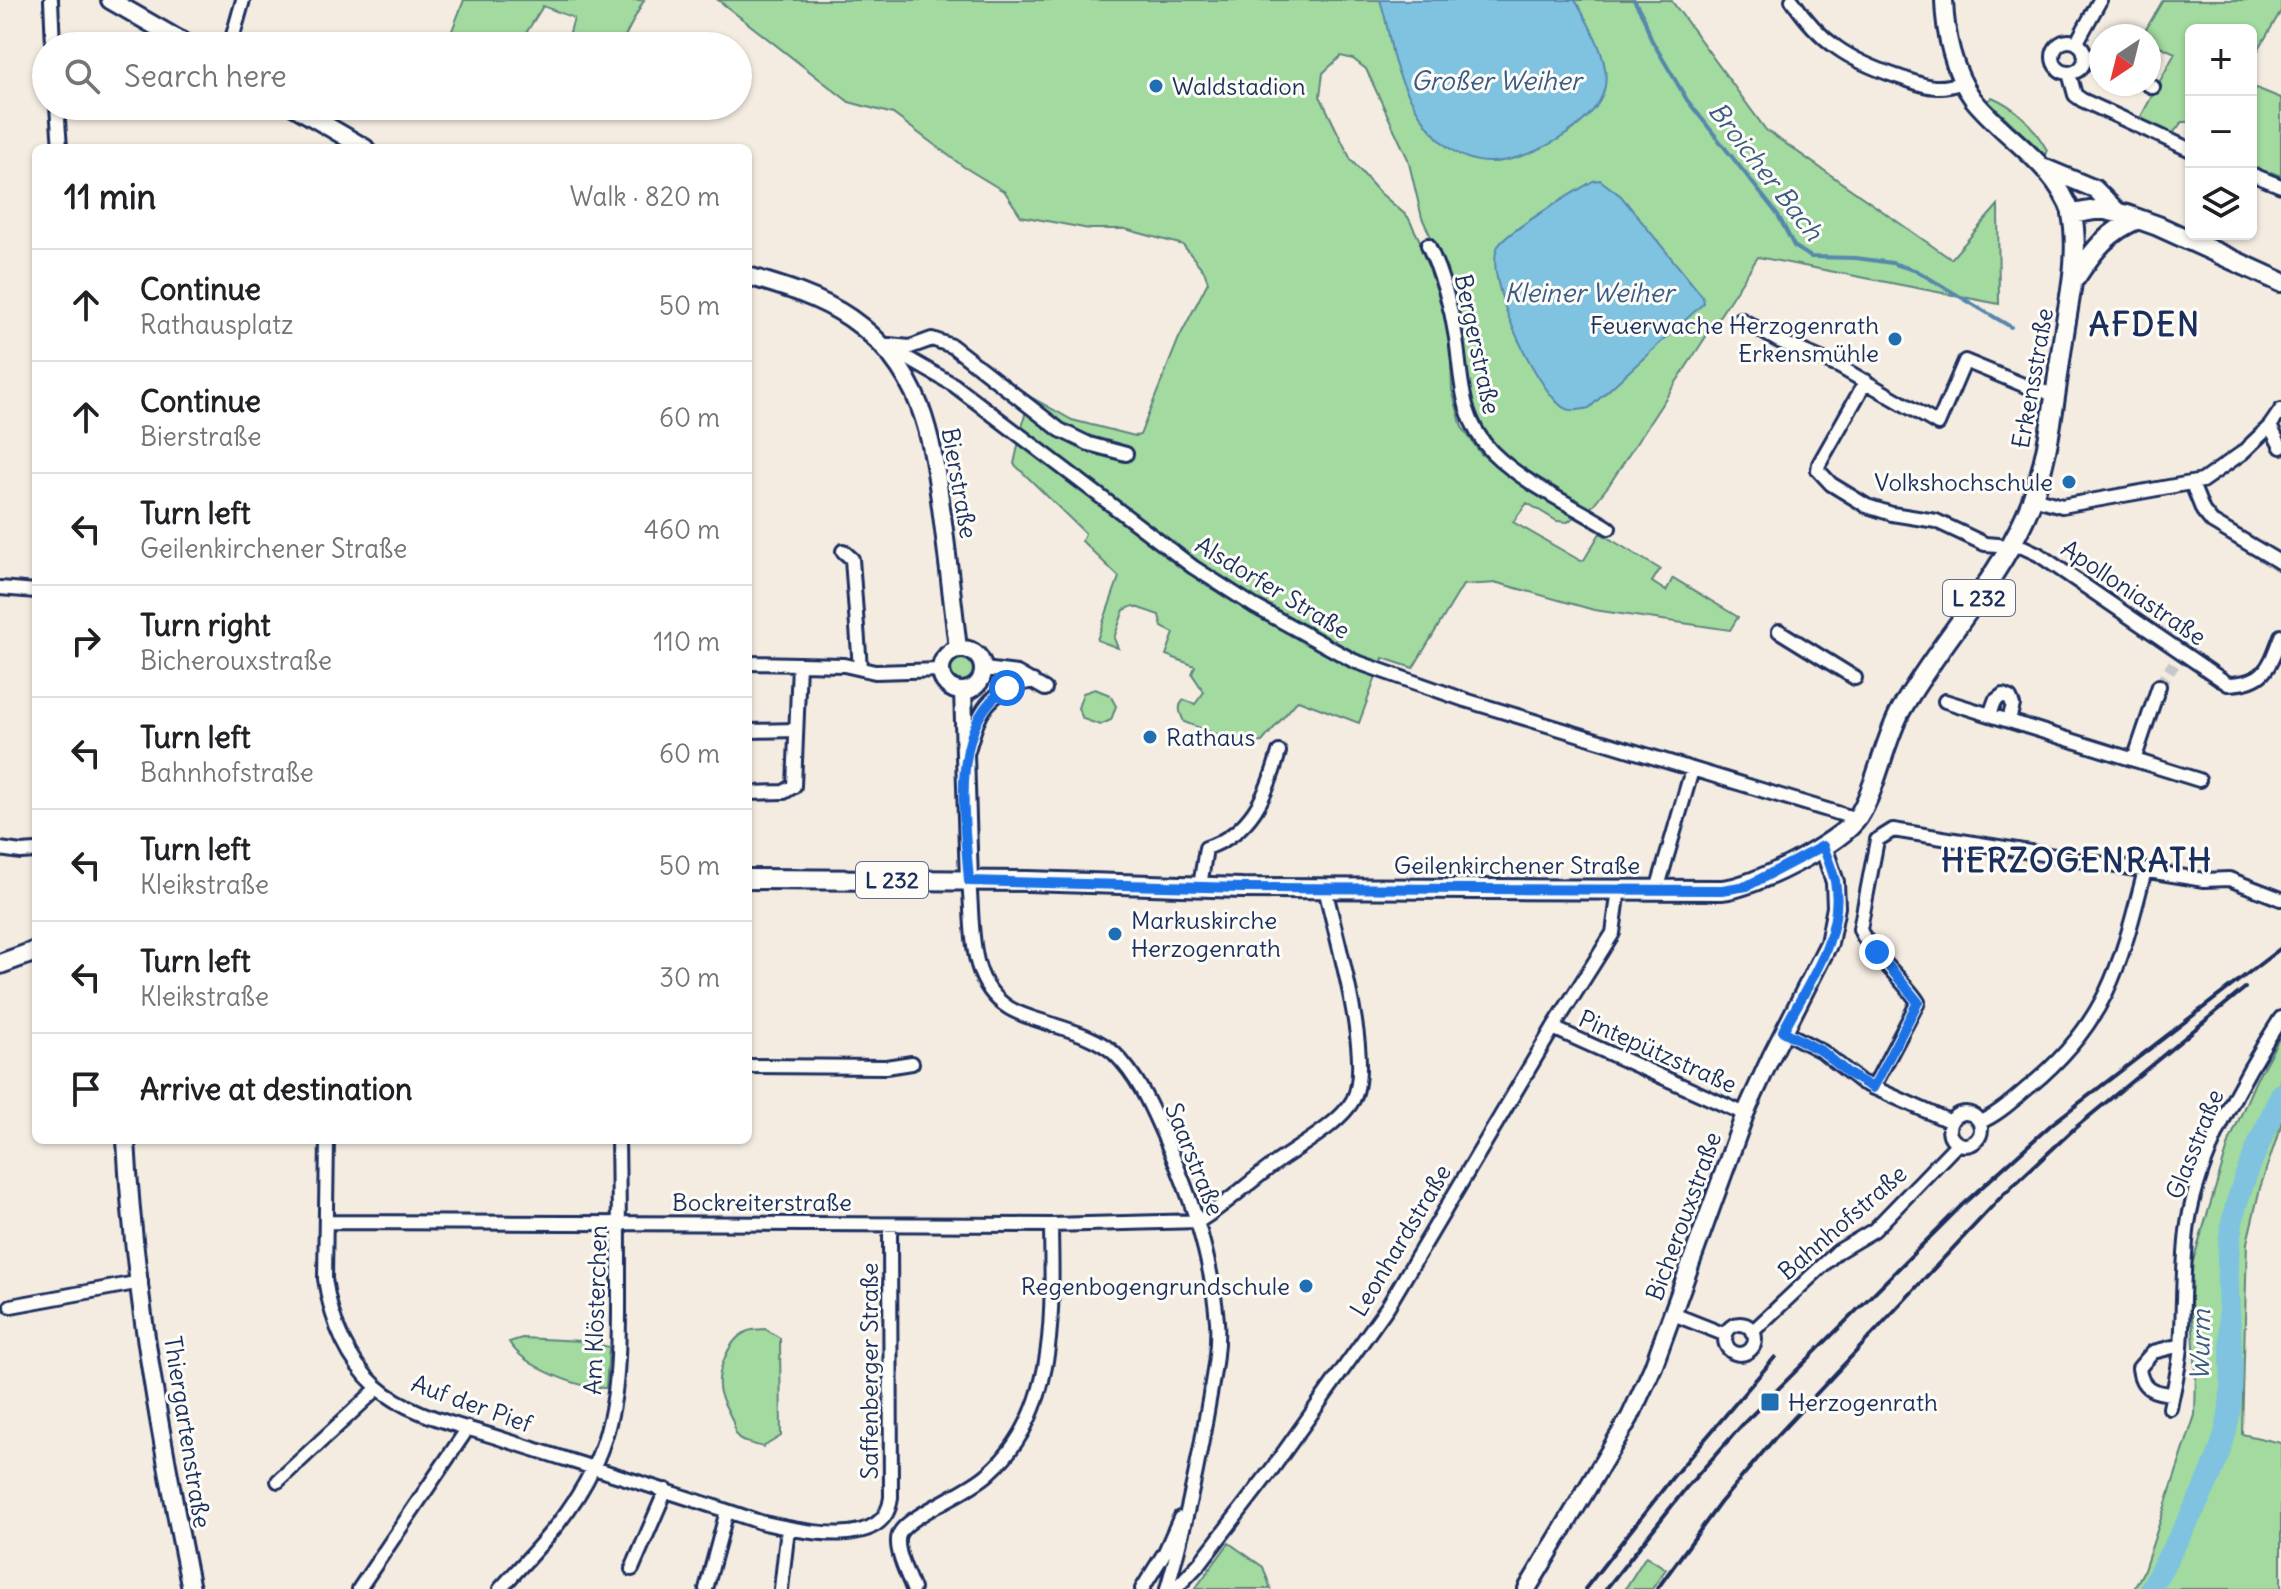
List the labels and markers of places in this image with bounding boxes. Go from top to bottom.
place label: Waldstadion [1172,71,1306,101]
marker: Waldstadion [1147,77,1165,95]
place label: Feuerwache Herzogenrath Erkensmühle [1590,310,1879,368]
marker: Feuerwache Herzogenrath Erkensmühle [1886,330,1904,348]
place label: Volkshochschule [1874,467,2053,497]
marker: Volkshochschule [2060,473,2078,491]
place label: Rathaus [1166,722,1255,752]
marker: Rathaus [1141,728,1159,746]
place label: Markuskirche Herzogenrath [1131,905,1281,963]
marker: Markuskirche Herzogenrath [1106,925,1124,943]
place label: Regenbogengrundschule [1021,1271,1290,1301]
marker: Regenbogengrundschule [1297,1277,1315,1295]
place label: Herzogenrath [1788,1387,1938,1417]
marker: Herzogenrath [1759,1391,1781,1413]

